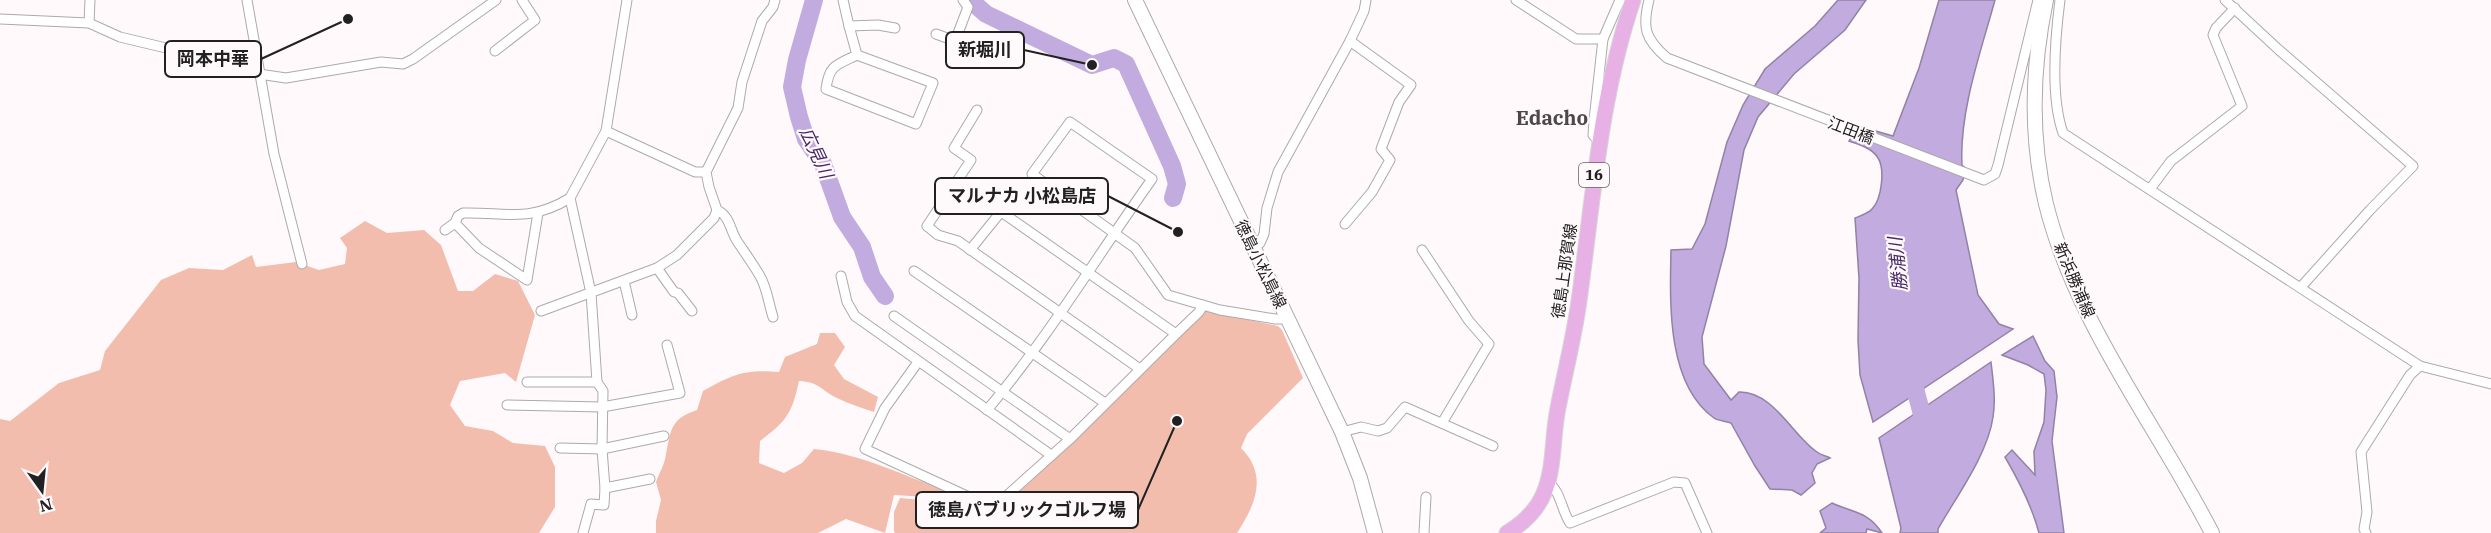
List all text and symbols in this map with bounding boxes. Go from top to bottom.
callout: 新堀川 [946,32,1024,68]
text: 新堀川 [958,38,1012,61]
callout: 岡本中華 [165,41,261,77]
text: 岡本中華 [177,47,249,70]
district label: Edacho [1516,104,1588,131]
street label: 江田橋 [1825,112,1877,148]
water label: 広見川 [795,123,839,184]
road number: 16 [1579,163,1609,187]
callout: マルナカ 小松島店 [935,178,1108,214]
text: マルナカ 小松島店 [948,184,1096,207]
street label: 徳島小松島線 [1231,216,1291,312]
street label: 徳島上那賀線 [1547,222,1581,320]
water label: 勝浦川 [1883,234,1912,292]
street label: 新浜勝浦線 [2050,239,2100,321]
north arrow [12,461,72,521]
callout: 徳島パブリックゴルフ場 [916,492,1138,528]
text: N [37,494,55,517]
text: 徳島パブリックゴルフ場 [928,498,1126,521]

